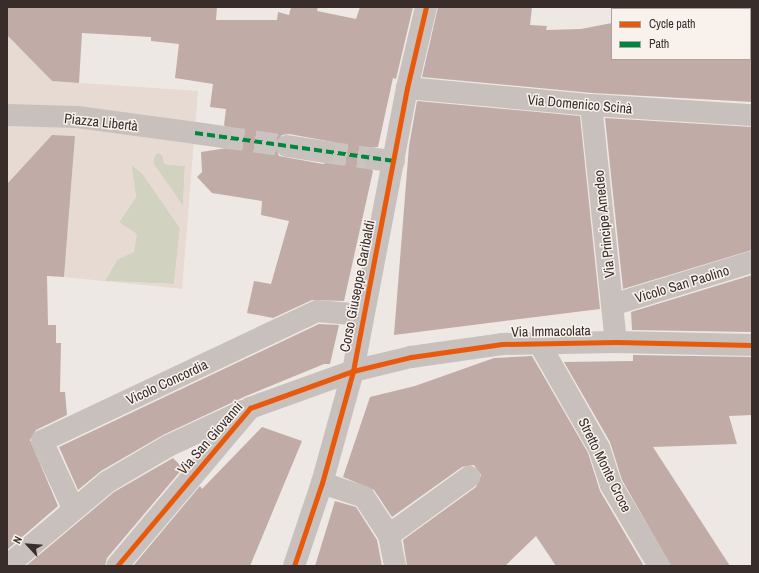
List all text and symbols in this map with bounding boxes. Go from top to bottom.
legend [611,8,751,60]
text: Cycle path [649,16,696,32]
text: Path [649,36,669,52]
street label: Via Domenico Scinà [527,91,633,117]
street label: Piazza Libertà [63,110,139,134]
street label: Via Principe Amedeo [590,169,618,279]
street label: Corso Giuseppe Garibaldi [336,219,378,353]
street label: Vicolo San Paolino [633,262,731,306]
street label: Via Immacolata [511,322,591,340]
street label: Vicolo Concordia [124,356,210,408]
street label: Via San Giovanni [174,398,246,478]
street label: Stretto Monte Croce [575,415,635,515]
north arrow [8,525,48,565]
text: N [9,534,25,546]

